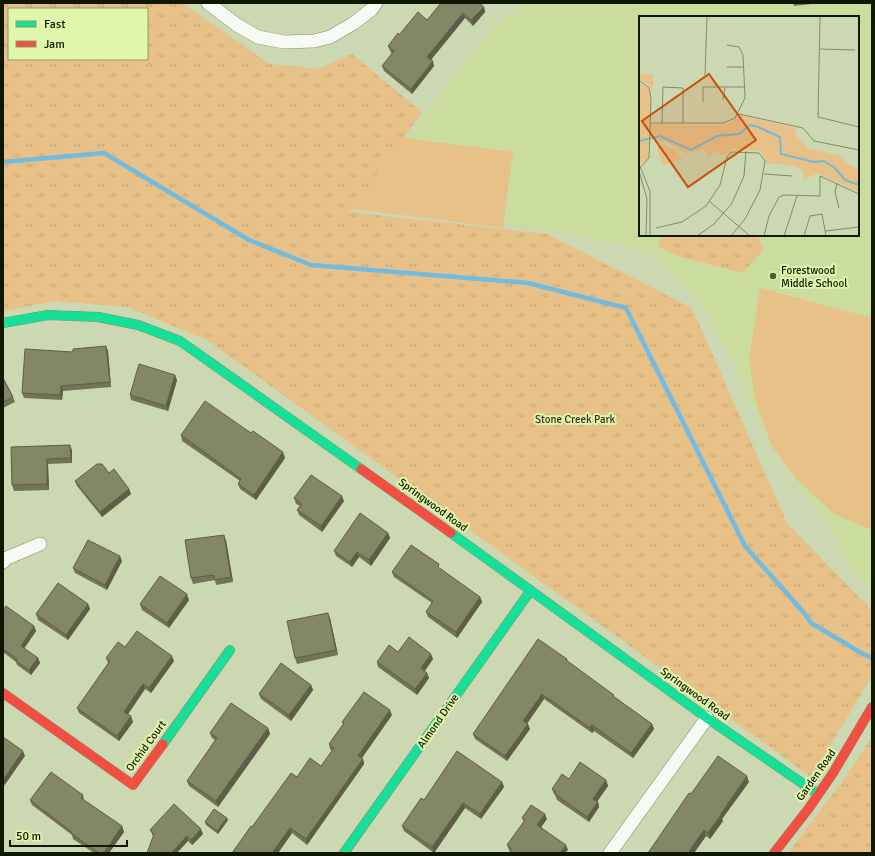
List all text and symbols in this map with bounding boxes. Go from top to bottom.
legend [8,8,148,60]
inset map [639,16,859,236]
text: Fast [44,17,65,32]
text: Jam [44,37,65,52]
place label: Forestwood Middle School [781,264,848,290]
marker: Forestwood Middle School [768,271,778,281]
park label: Stone Creek Park [535,413,616,426]
street label: Springwood Road [396,476,470,534]
street label: Springwood Road [658,665,732,723]
street label: Almond Drive [415,691,461,751]
street label: Orchid Court [123,718,169,774]
street label: Garden Road [793,747,839,803]
scale bar [10,822,127,848]
text: 50 m [16,829,41,844]

